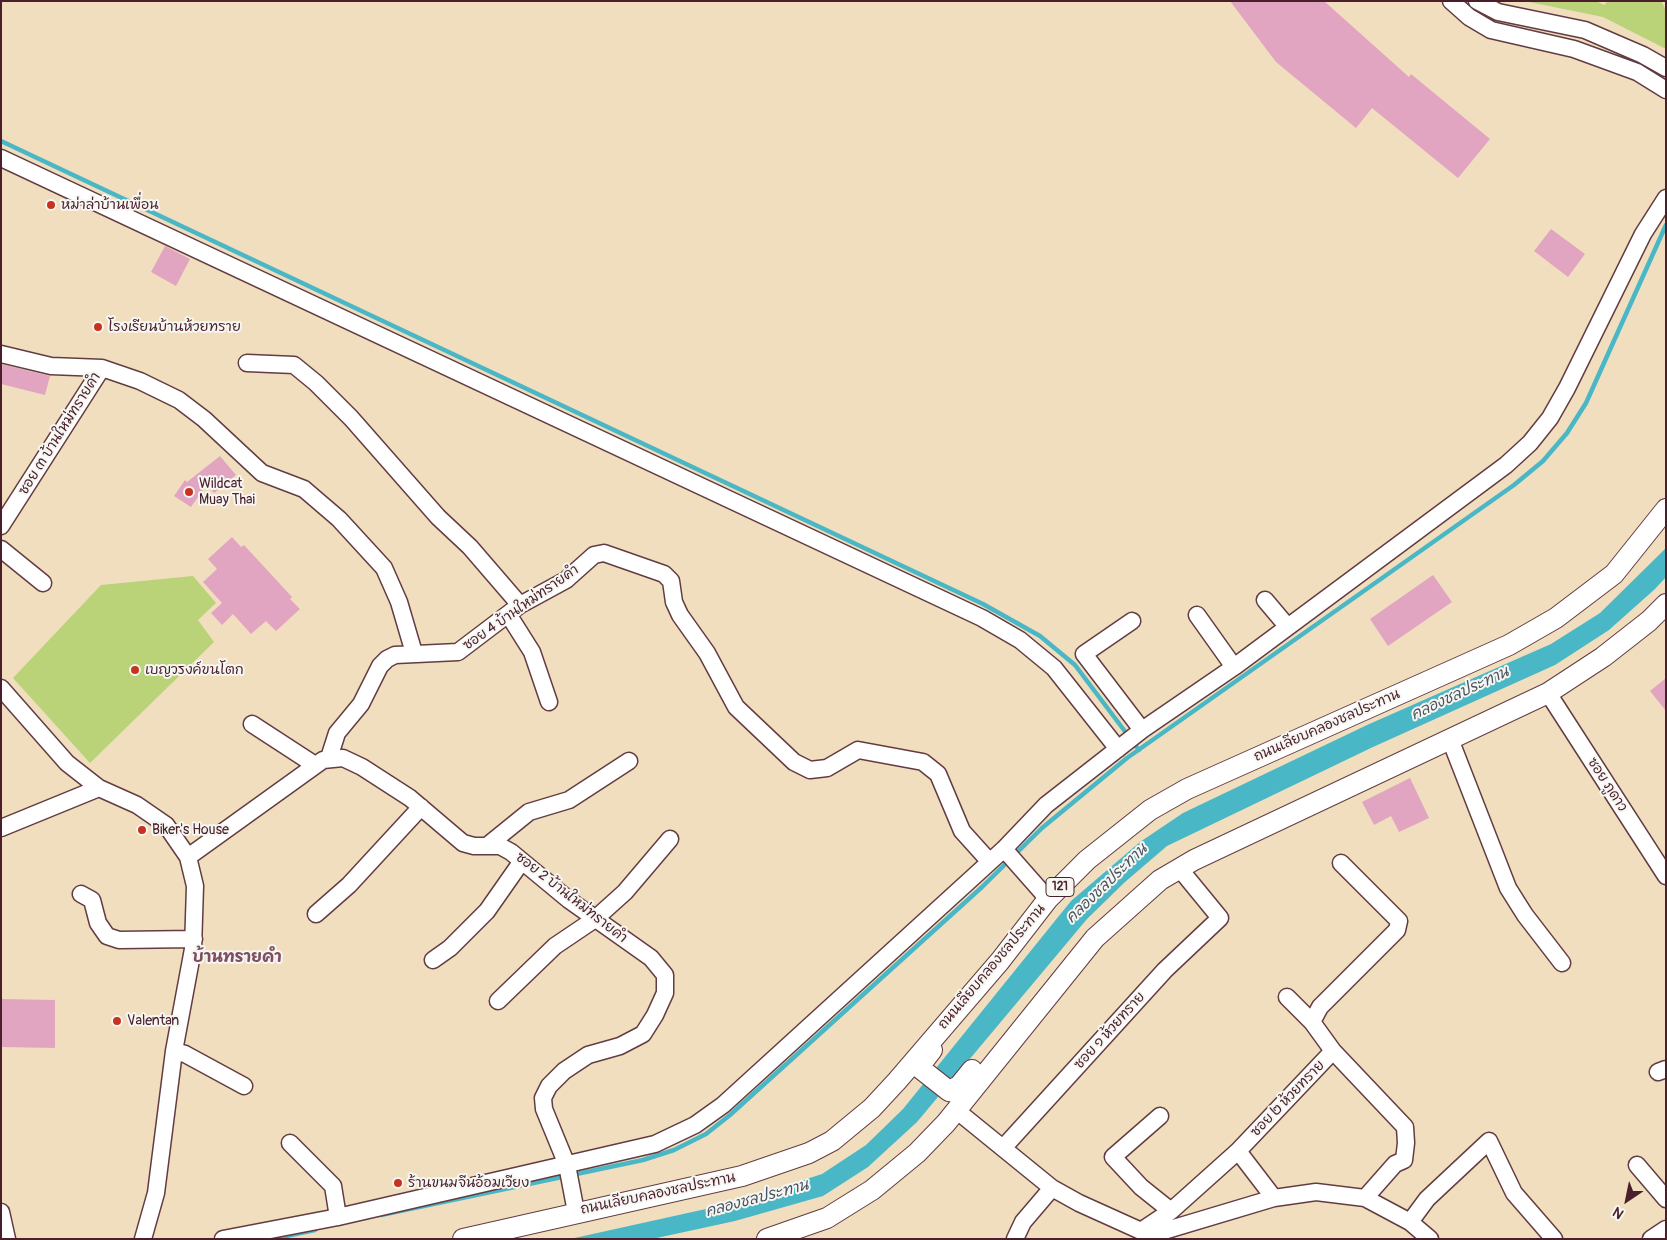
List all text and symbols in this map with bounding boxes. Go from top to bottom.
place label: หม่าล่าบ้านเพื่อน [61,197,159,213]
marker: หม่าล่าบ้านเพื่อน [45,199,57,211]
place label: โรงเรียนบ้านห้วยทราย [108,319,241,335]
marker: โรงเรียนบ้านห้วยทราย [92,321,104,333]
street label: ซอย ๓ บ้านใหม่ทรายคำ [15,370,105,498]
place label: Wildcat Muay Thai [199,476,255,508]
marker: Wildcat Muay Thai [183,486,195,498]
street label: ซอย 4 บ้านใหม่ทรายคำ [460,562,582,654]
place label: เบญวรงค์ขนโตก [145,662,244,678]
marker: เบญวรงค์ขนโตก [129,664,141,676]
water label: คลองชลประทาน [1408,664,1512,724]
street label: ถนนเลียบคลองชลประทาน [1251,686,1403,766]
street label: ซอย ภูดาว [1583,755,1631,815]
place label: Biker's House [152,822,229,838]
marker: Biker's House [136,824,148,836]
water label: คลองชลประทาน [1063,841,1151,927]
street label: ซอย 2 บ้านใหม่ทรายคำ [512,849,630,947]
road number: 121 [1046,878,1074,896]
street label: ถนนเลียบคลองชลประทาน [935,901,1049,1033]
district label: บ้านทรายคำ [192,948,282,968]
street label: ซอย ๑ ห้วยทราย [1071,989,1149,1073]
place label: Valentan [127,1013,179,1029]
marker: Valentan [111,1015,123,1027]
street label: ซอย ๒ ห้วยทราย [1247,1057,1329,1141]
street label: ถนนเลียบคลองชลประทาน [579,1169,737,1219]
place label: ร้านขนมจีนอ้อมเวียง [408,1175,529,1191]
north arrow [1602,1175,1652,1225]
marker: ร้านขนมจีนอ้อมเวียง [392,1177,404,1189]
water label: คลองชลประทาน [704,1177,810,1221]
text: N [1610,1203,1627,1223]

